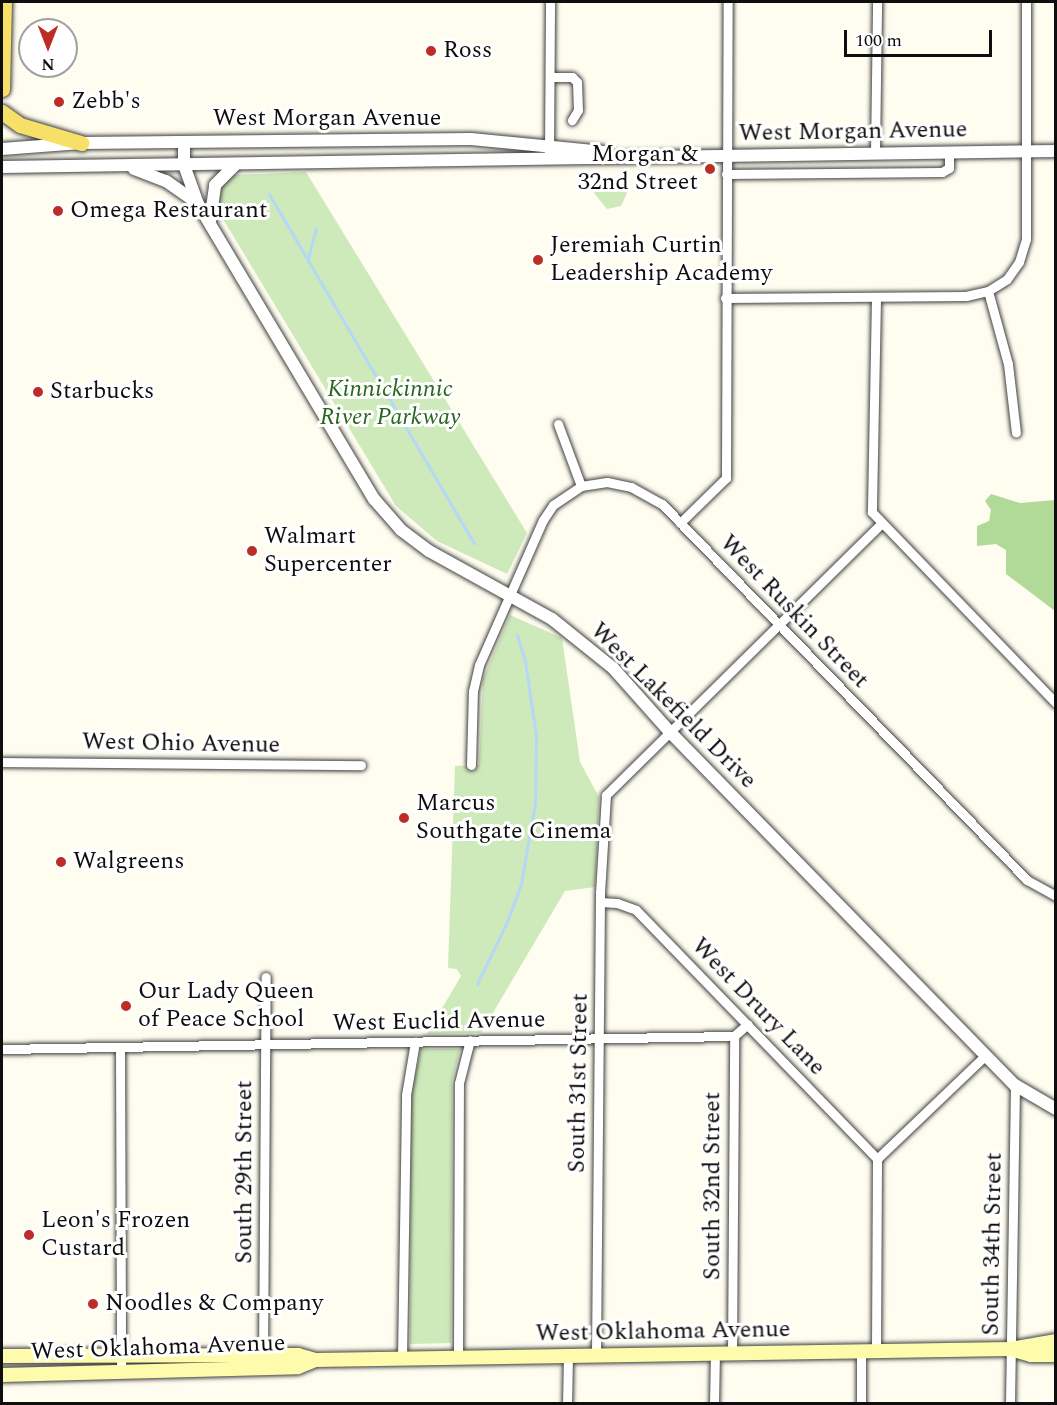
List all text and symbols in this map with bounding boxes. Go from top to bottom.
north arrow [18,18,78,78]
scale bar [847,18,996,56]
text: 100 m [855,27,902,54]
place label: Ross [443,37,492,65]
marker: Ross [424,44,438,58]
text: N [41,52,55,76]
place label: Zebb's [71,88,141,116]
marker: Zebb's [52,95,66,109]
street label: West Morgan Avenue [213,105,441,133]
street label: West Morgan Avenue [738,116,968,148]
place label: Morgan & 32nd Street [578,141,698,197]
marker: Morgan & 32nd Street [703,162,717,176]
place label: Omega Restaurant [70,197,267,225]
marker: Omega Restaurant [51,204,65,218]
place label: Jeremiah Curtin Leadership Academy [550,232,772,288]
marker: Jeremiah Curtin Leadership Academy [531,253,545,267]
park label: Kinnickinnic River Parkway [320,376,460,432]
place label: Starbucks [50,378,154,406]
marker: Starbucks [31,385,45,399]
place label: Walmart Supercenter [264,523,392,579]
street label: West Ruskin Street [713,529,875,695]
marker: Walmart Supercenter [245,544,259,558]
street label: West Lakefield Drive [584,617,762,795]
street label: West Ohio Avenue [82,728,280,760]
place label: Marcus Southgate Cinema [416,790,611,846]
marker: Marcus Southgate Cinema [397,811,411,825]
place label: Walgreens [73,848,185,876]
marker: Walgreens [54,855,68,869]
street label: West Drury Lane [685,932,831,1082]
place label: Our Lady Queen of Peace School [138,978,314,1034]
street label: South 31st Street [563,993,595,1173]
marker: Our Lady Queen of Peace School [119,999,133,1013]
street label: West Euclid Avenue [332,1006,546,1038]
street label: South 29th Street [231,1080,259,1264]
street label: South 32nd Street [699,1092,727,1280]
street label: South 34th Street [977,1152,1009,1336]
place label: Leon's Frozen Custard [41,1207,190,1263]
marker: Leon's Frozen Custard [22,1228,36,1242]
place label: Noodles & Company [105,1290,323,1318]
marker: Noodles & Company [86,1297,100,1311]
street label: West Oklahoma Avenue [535,1315,791,1349]
street label: West Oklahoma Avenue [30,1329,286,1367]

